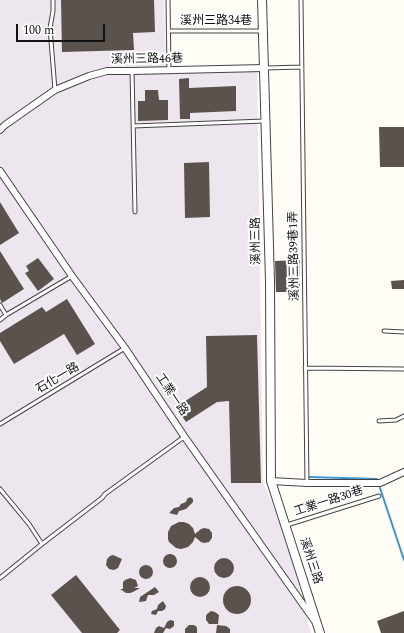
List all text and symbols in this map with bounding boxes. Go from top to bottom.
street label: 溪州三路34巷 [180,15,252,29]
scale bar [18,16,107,42]
text: 100 m [23,21,54,40]
street label: 溪州三路46巷 [111,52,183,68]
street label: 溪州三路39巷1弄 [287,211,303,301]
street label: 溪州三路 [249,217,265,265]
street label: 石化一路 [34,360,82,398]
street label: 工業一路 [152,371,190,419]
street label: 工業一路30巷 [293,484,365,520]
street label: 溪州三路 [296,536,324,586]

